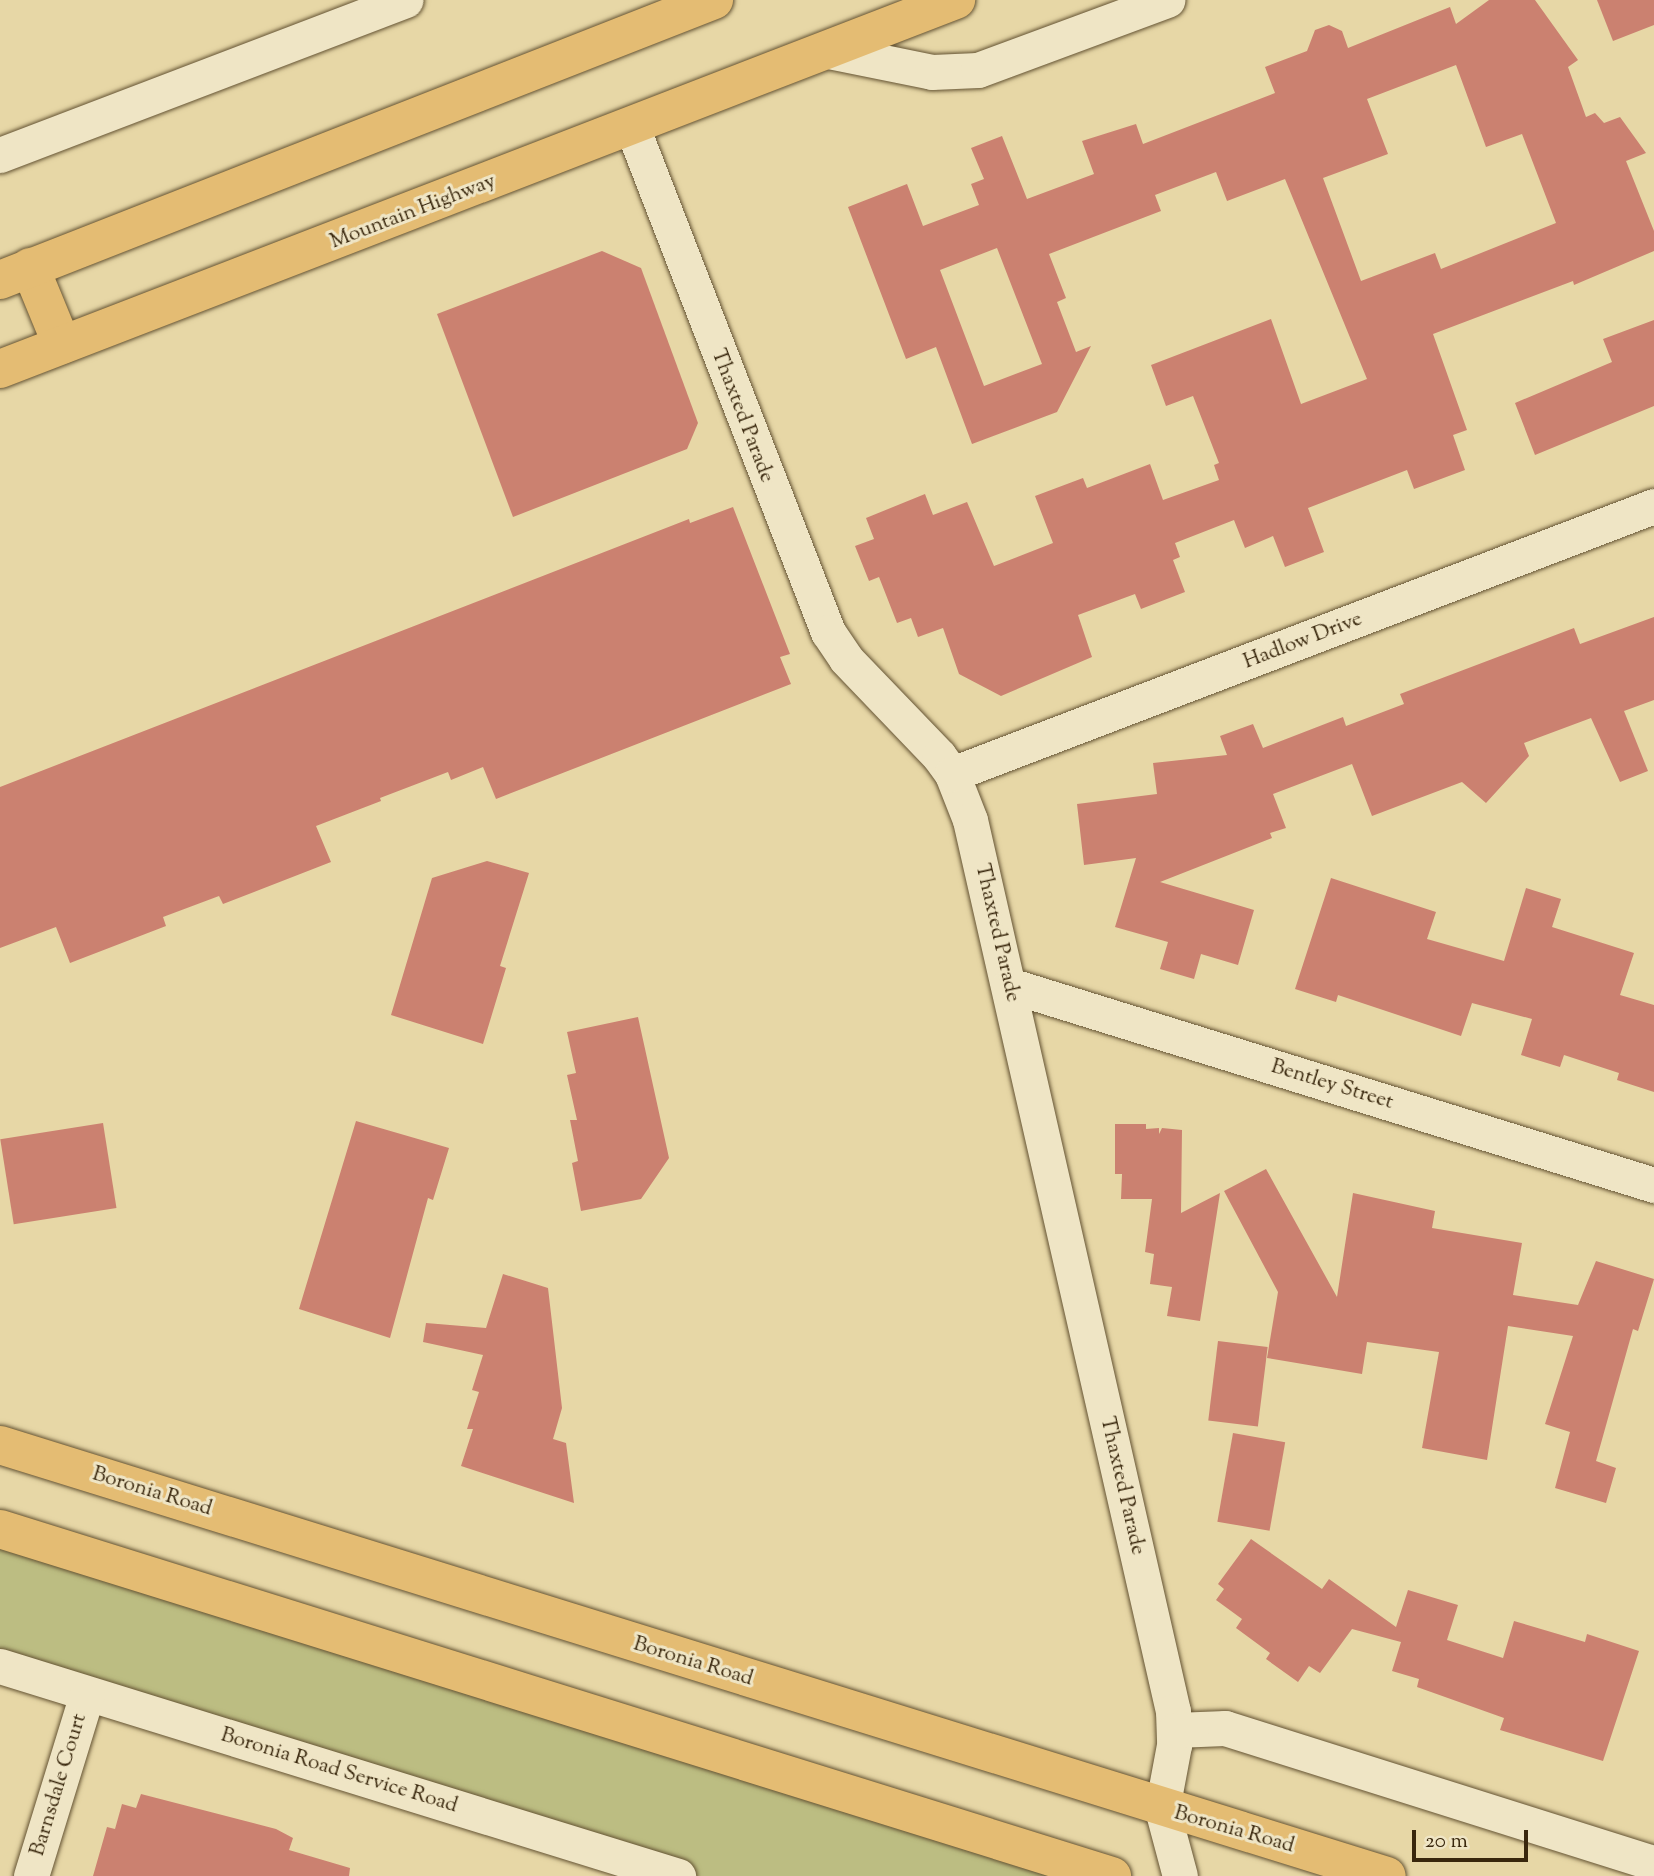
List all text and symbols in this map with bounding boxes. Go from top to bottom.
street label: Mountain Highway [327,169,499,255]
street label: Thaxted Parade [705,346,779,486]
street label: Hadlow Drive [1240,607,1366,675]
street label: Thaxted Parade [969,861,1025,1005]
street label: Bentley Street [1268,1054,1396,1116]
street label: Thaxted Parade [1094,1414,1150,1558]
street label: Boronia Road [89,1462,215,1522]
street label: Boronia Road [630,1632,756,1692]
street label: Barnsdale Court [25,1711,93,1859]
street label: Boronia Road Service Road [218,1723,460,1819]
street label: Boronia Road [1171,1801,1297,1859]
scale bar [1416,1816,1532,1860]
text: 20 m [1425,1827,1468,1857]

